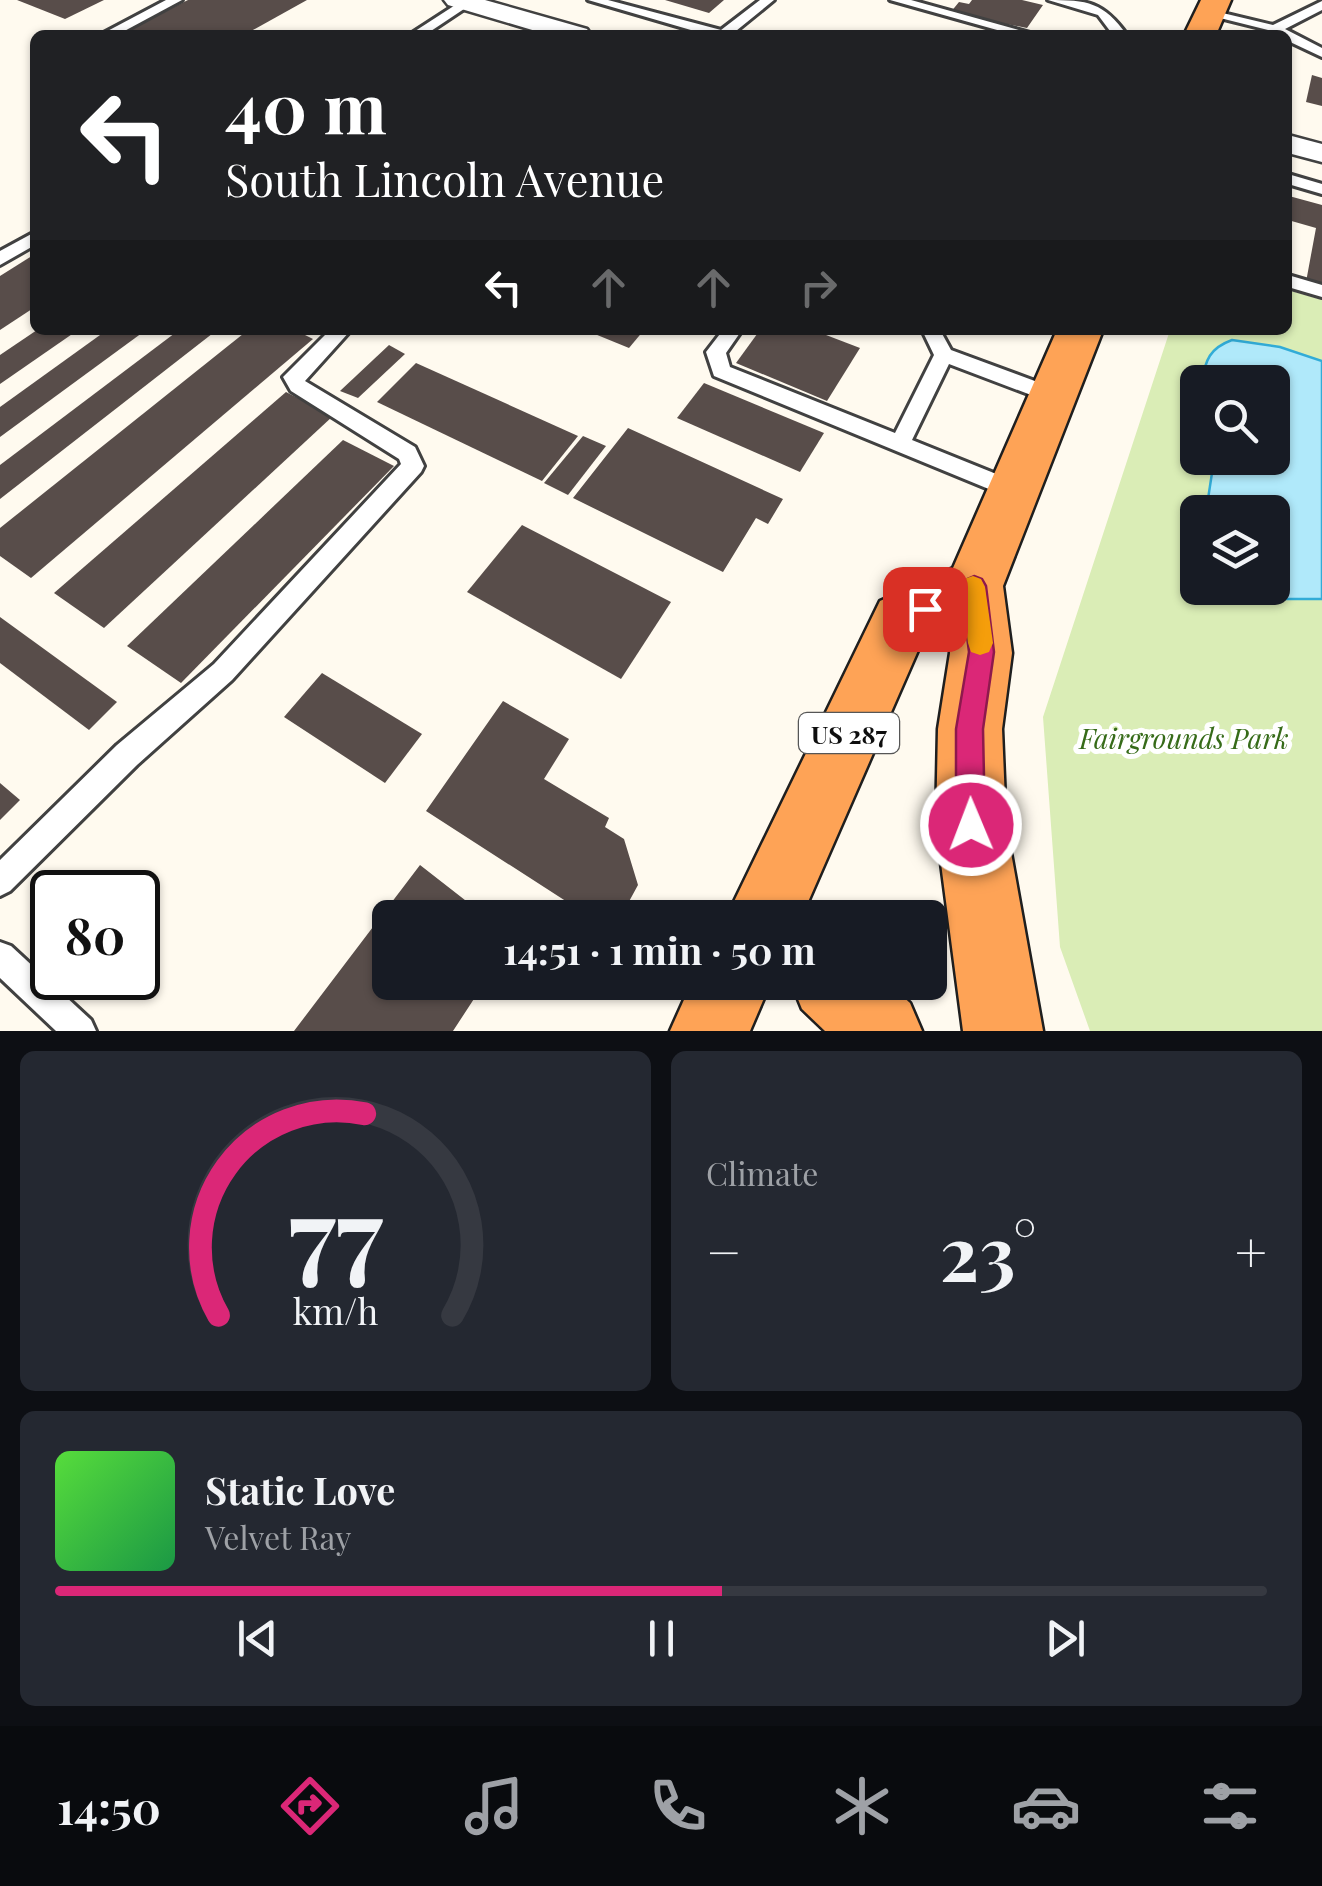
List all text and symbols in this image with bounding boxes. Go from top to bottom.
text: 40 m [225,58,387,152]
icon: left [60,70,190,200]
text: South Lincoln Avenue [225,148,664,208]
icon: left [476,260,531,315]
icon: ahead [581,260,636,315]
icon: ahead [686,260,741,315]
icon: right [791,260,846,315]
map controls [1180,365,1290,605]
button: search [1180,365,1290,475]
button: layers [1180,495,1290,605]
pin [883,567,968,652]
icon: arrive [898,582,953,637]
road number: US 287 [799,713,899,753]
park label: Fairgrounds Park [1078,719,1289,756]
position arrow [919,773,1023,877]
speed limit sign: 80 [30,870,160,1000]
text: 14:51 · 1 min · 50 m [503,924,816,975]
text: Climate [706,1151,818,1194]
text: 77 [288,1160,383,1299]
text: 23° [940,1200,1037,1300]
text: − [706,1213,742,1287]
text: + [1235,1213,1267,1287]
text: km/h [293,1286,378,1334]
text: Static Love [205,1464,395,1515]
text: Velvet Ray [205,1515,352,1558]
icon: previous [230,1611,285,1666]
icon: pause [634,1611,689,1666]
icon: next [1038,1611,1093,1666]
icon: directions [275,1771,345,1841]
icon: music [459,1771,529,1841]
icon: phone [643,1771,713,1841]
icon: climate [827,1771,897,1841]
icon: car [1011,1771,1081,1841]
icon: filters [1195,1771,1265,1841]
text: 14:50 [57,1776,161,1836]

